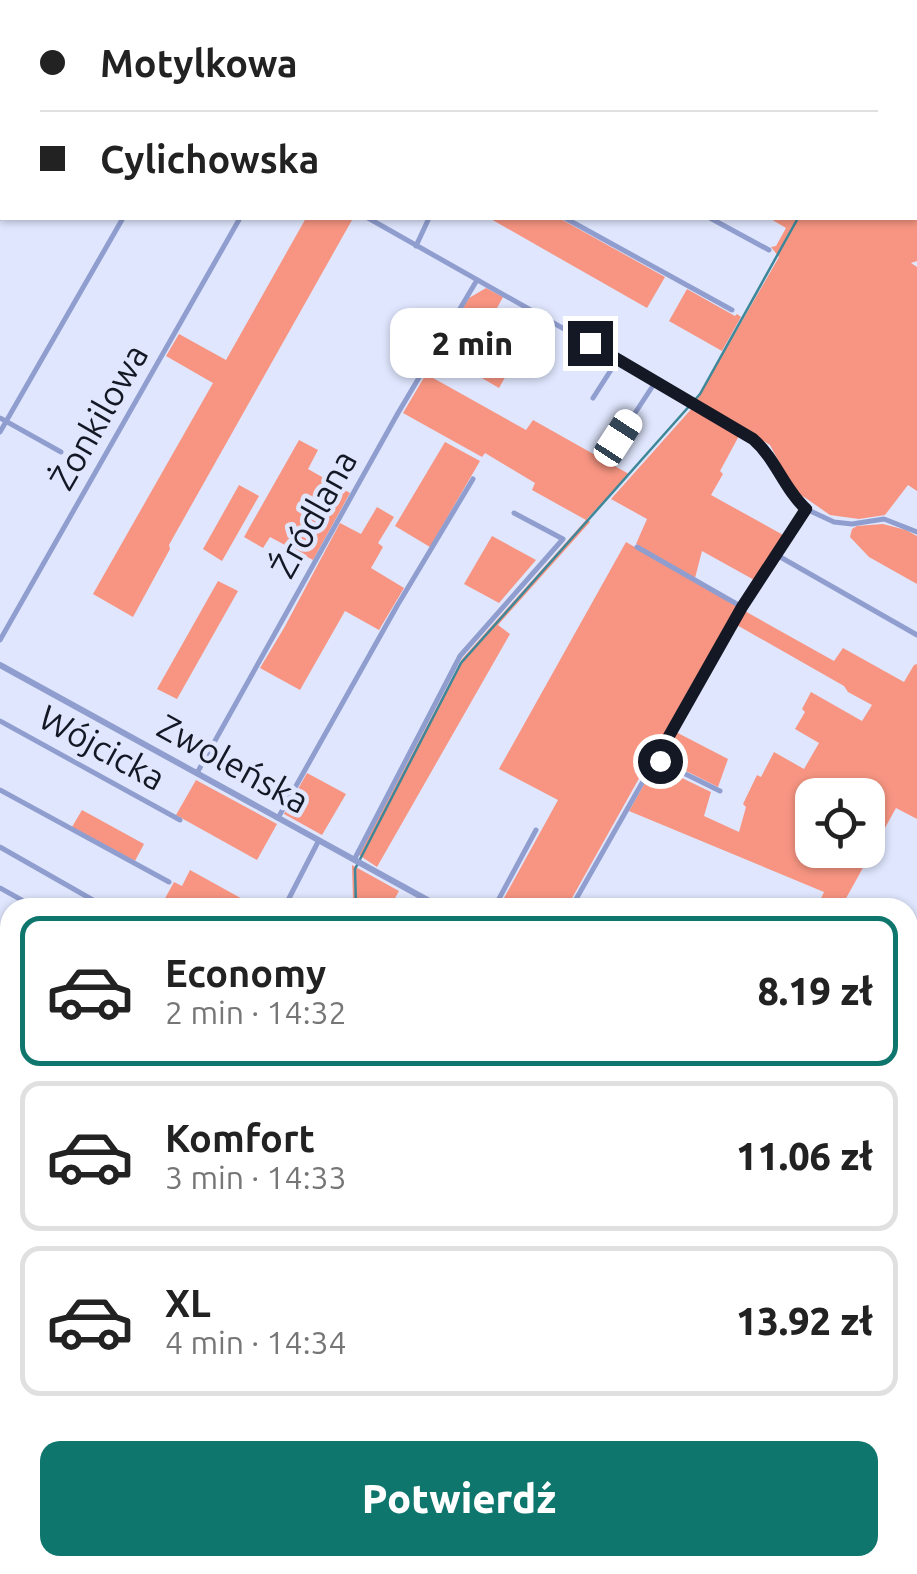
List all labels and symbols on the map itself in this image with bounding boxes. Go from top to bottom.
callout: 2 min [390,308,555,378]
route end [568,321,613,366]
street label: Żonkilowa [41,337,156,496]
car [589,405,647,471]
street label: Źródlana [261,442,364,584]
street label: Wójcicka [33,696,172,798]
street label: Zwoleńska [151,705,316,821]
route start [638,739,683,784]

